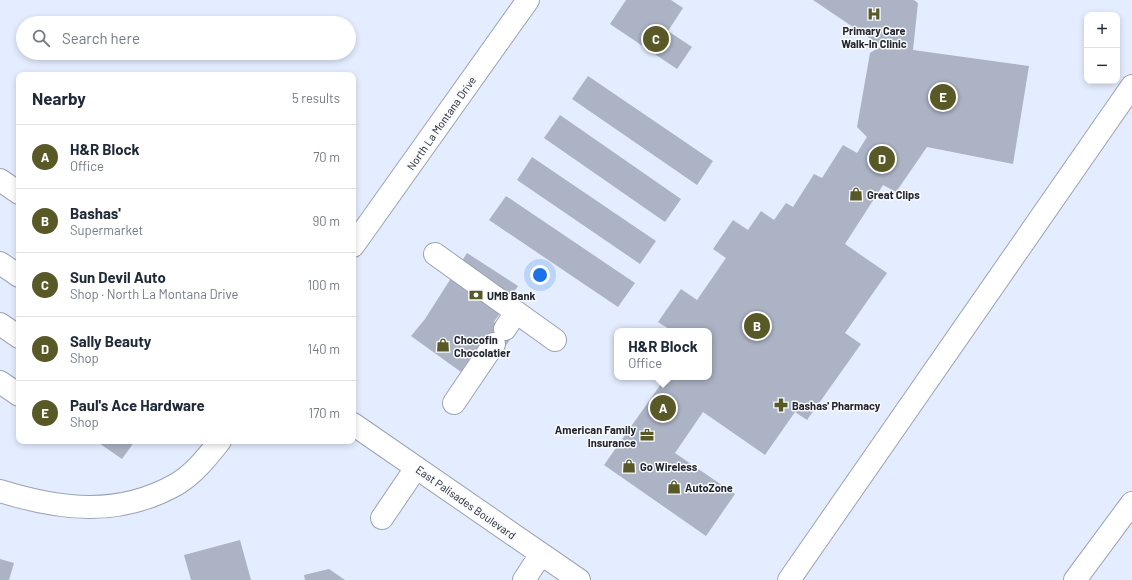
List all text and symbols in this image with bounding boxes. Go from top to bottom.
hospital icon: Primary Care Walk-In Clinic [866,6,882,22]
map controls [1084,12,1120,84]
button: + [1084,12,1120,48]
search box [16,16,356,60]
pin: C [643,24,669,54]
place label: Primary Care Walk-In Clinic [841,24,907,50]
icon: search [30,27,52,49]
text: Search here [62,29,140,47]
button: − [1084,48,1120,84]
street label: North La Montana Drive [404,74,478,172]
pin: E [930,82,956,112]
text: Nearby [32,88,86,108]
text: 5 results [292,90,340,106]
text: H&R Block [70,140,140,158]
pin: D [869,144,895,174]
text: A [41,149,49,165]
text: 70 m [313,149,340,165]
text: Office [70,158,104,174]
shop icon: Great Clips [848,186,864,202]
place label: Great Clips [867,188,920,201]
text: Bashas' [70,204,121,222]
text: B [41,213,49,229]
text: 90 m [313,213,340,229]
text: Supermarket [70,222,143,238]
your location [530,265,550,285]
text: Sun Devil Auto [70,268,166,286]
text: C [41,277,49,293]
text: 100 m [307,277,340,293]
text: Shop · North La Montana Drive [70,286,238,302]
bank icon: UMB Bank [468,287,484,303]
place label: UMB Bank [487,289,535,302]
pin: B [744,311,770,341]
popup [614,328,712,380]
text: Sally Beauty [70,332,151,350]
place label: Chocofin Chocolatier [454,333,511,359]
shop icon: Chocofin Chocolatier [435,337,451,353]
text: H&R Block [628,337,698,355]
text: D [41,341,49,357]
text: 140 m [308,341,340,357]
text: Shop [70,350,99,366]
text: Office [628,355,662,371]
pin: A [650,393,676,423]
text: Paul's Ace Hardware [70,396,205,414]
pharmacy icon: Bashas' Pharmacy [773,397,789,413]
place label: Bashas' Pharmacy [792,399,881,412]
text: E [41,405,49,421]
text: 170 m [309,405,340,421]
text: Shop [70,414,99,430]
place label: American Family Insurance [555,423,636,449]
office icon: American Family Insurance [639,427,655,443]
shop icon: Go Wireless [621,458,637,474]
place label: Go Wireless [640,460,698,473]
street label: East Palisades Boulevard [413,463,519,541]
shop icon: AutoZone [666,479,682,495]
place label: AutoZone [685,481,733,494]

